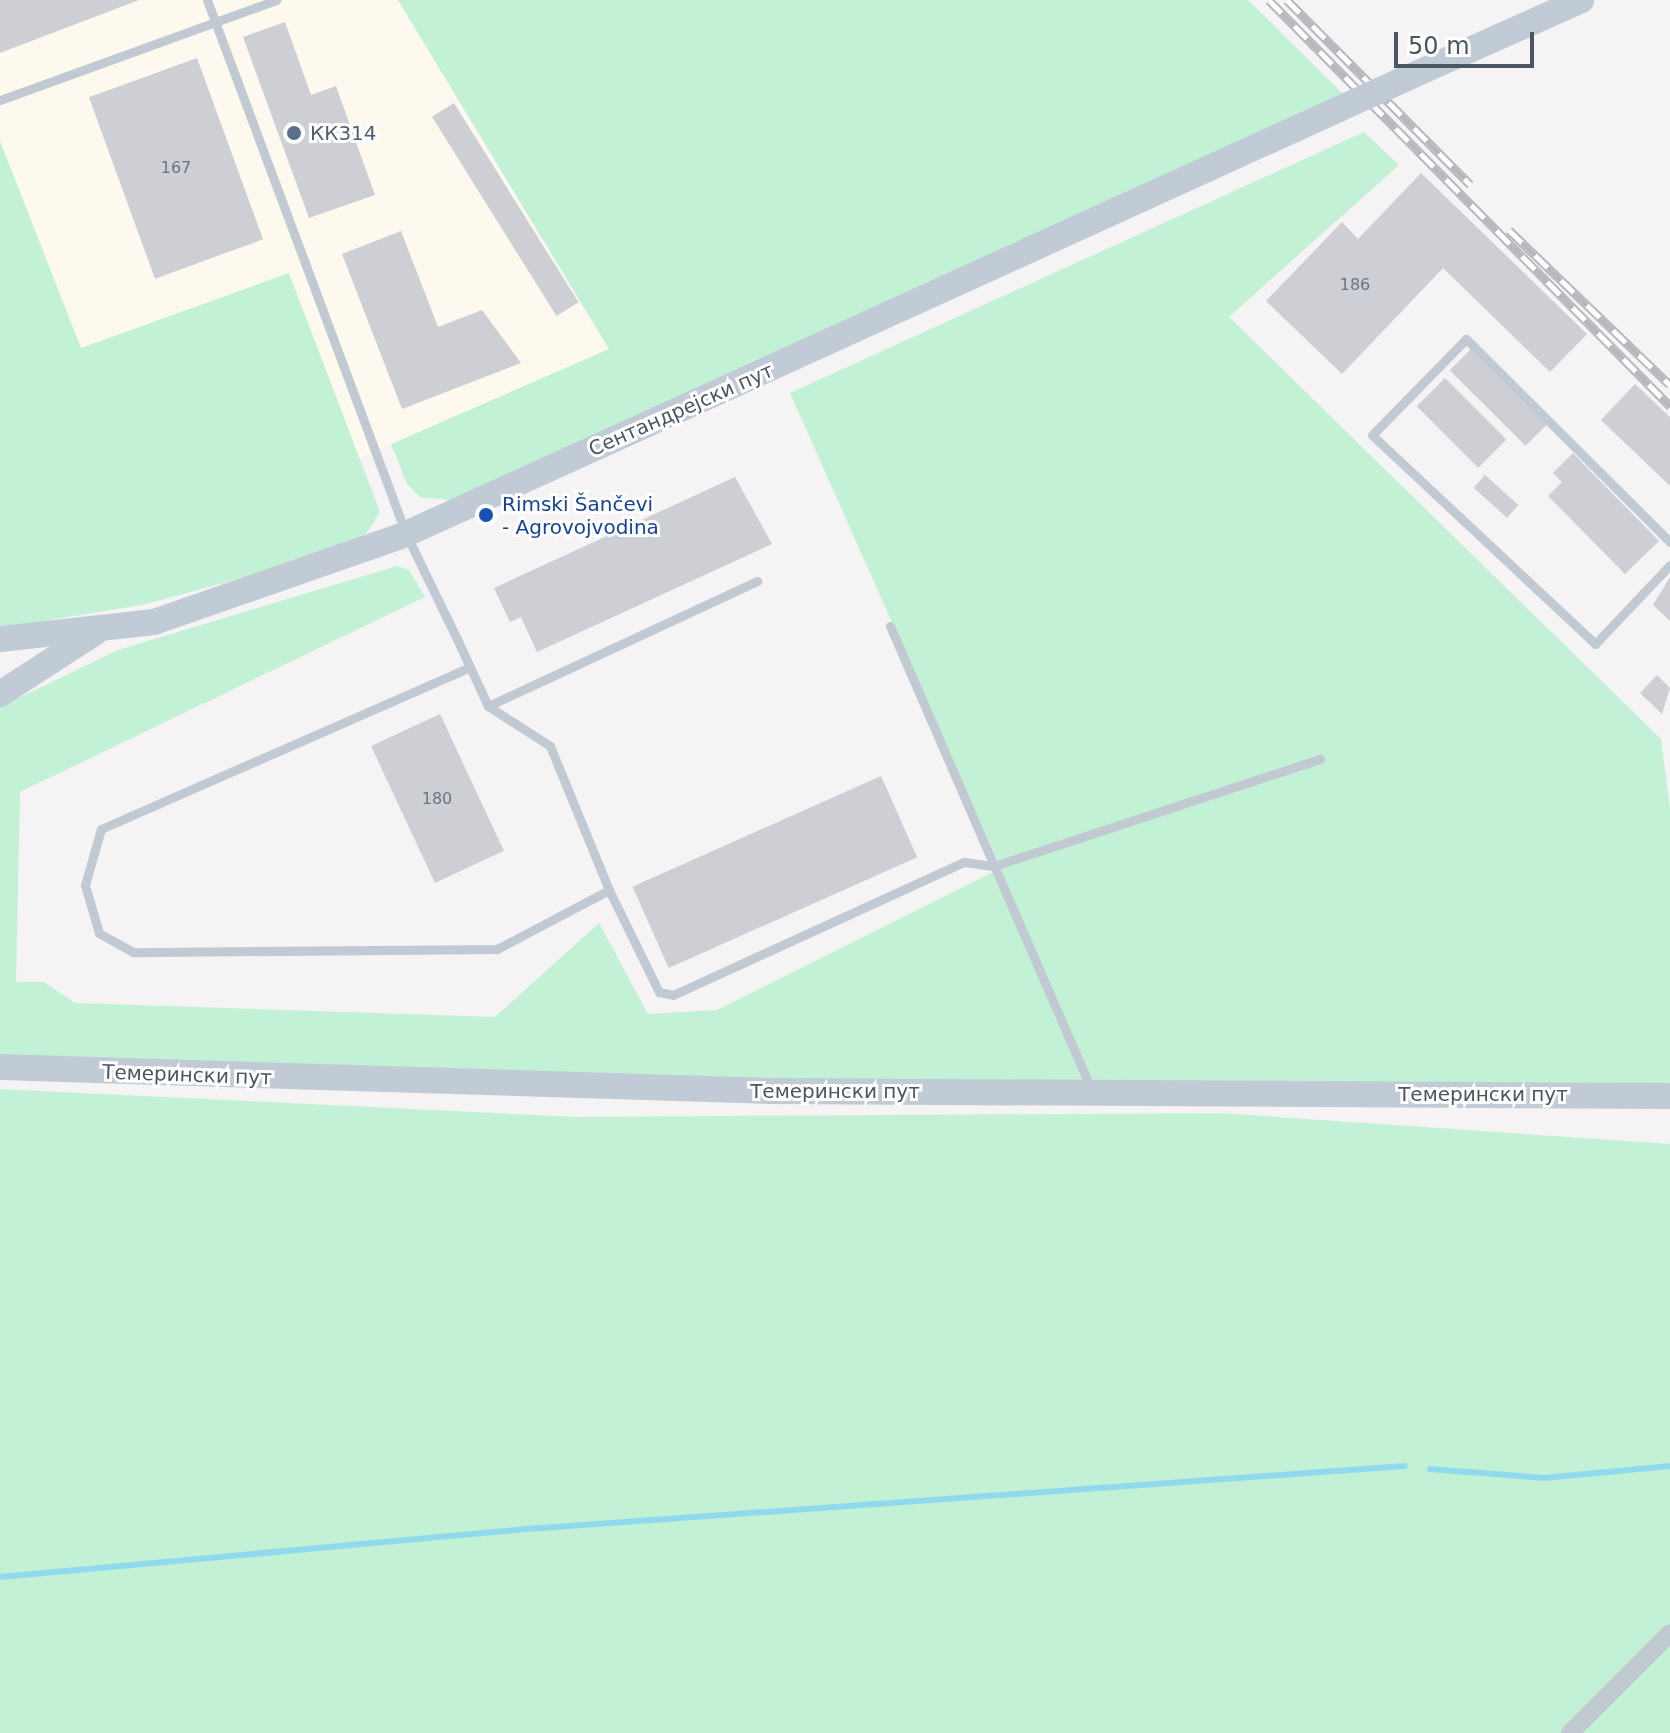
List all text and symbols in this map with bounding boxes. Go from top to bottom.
scale bar [1398,16,1538,66]
text: 50 m [1408,32,1470,60]
place label: КК314 [310,121,377,145]
marker: КК314 [285,124,303,142]
house number: 167 [161,158,191,178]
house number: 186 [1340,275,1370,295]
street label: Сентандрејски пут [585,358,777,462]
place label: Rimski Šančevi - Agrovojvodina [502,492,659,539]
marker: Rimski Šančevi - Agrovojvodina [477,506,495,524]
house number: 180 [422,789,452,809]
street label: Темерински пут [102,1060,272,1090]
street label: Темерински пут [750,1079,920,1103]
street label: Темерински пут [1398,1082,1568,1106]

